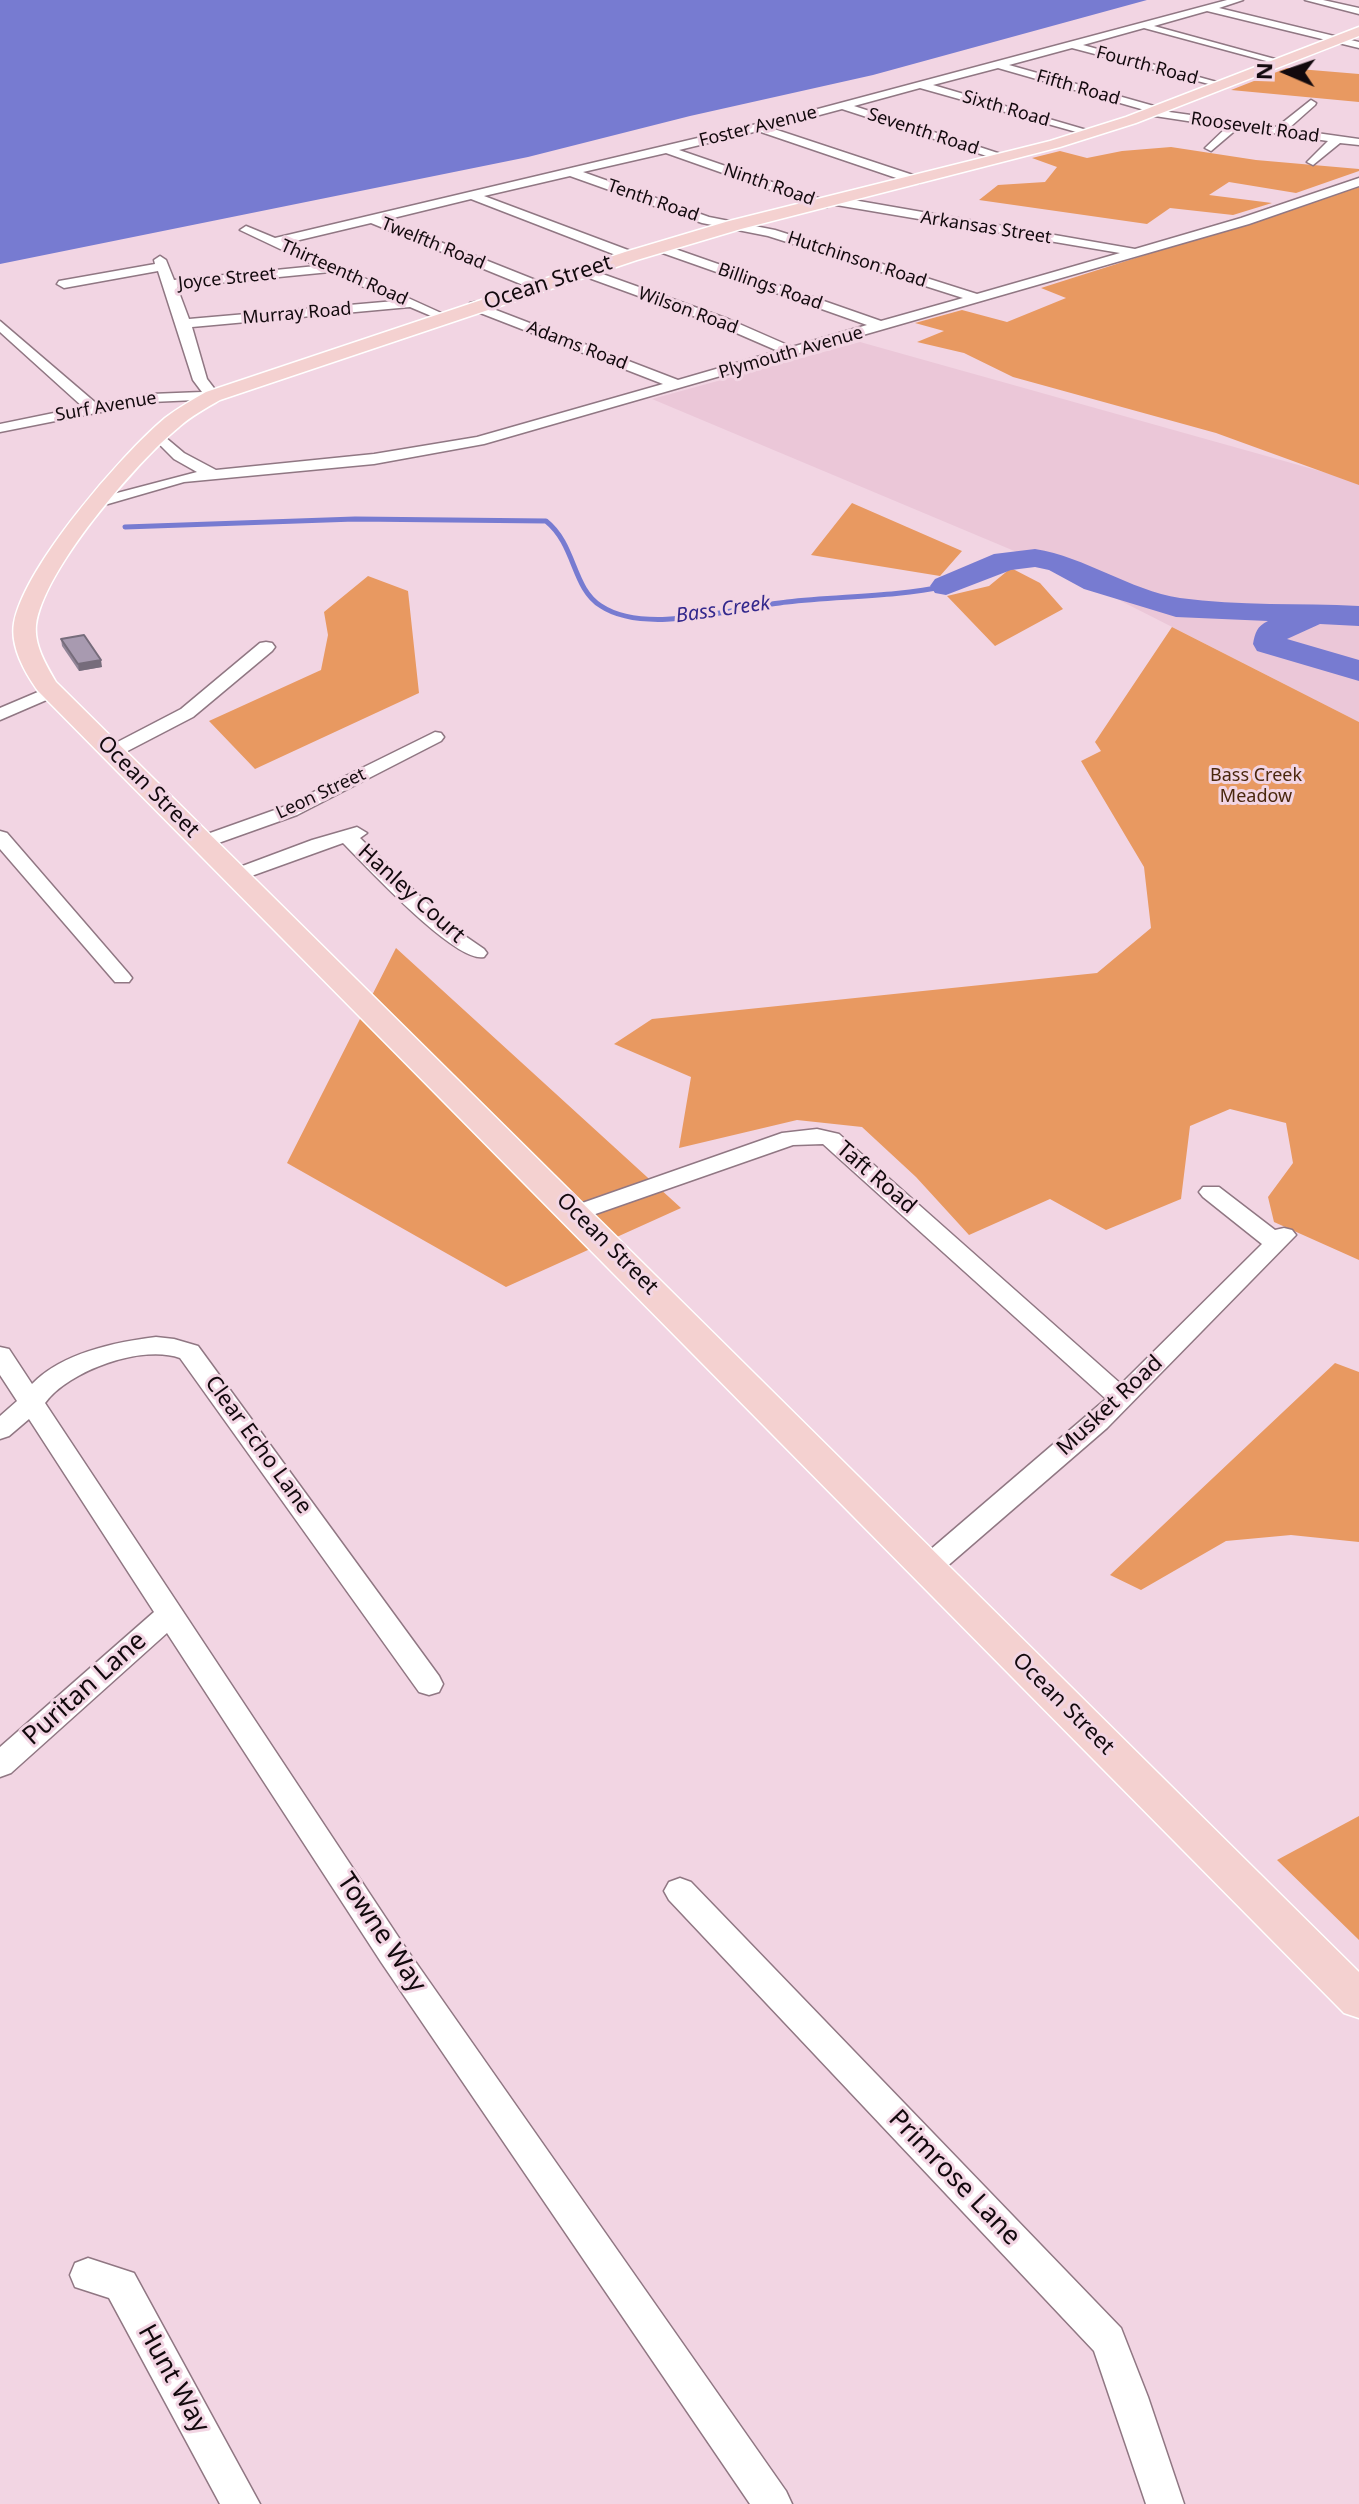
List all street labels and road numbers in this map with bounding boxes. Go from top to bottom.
street label: Fourth Road [1094,42,1200,90]
street label: Fifth Road [1034,66,1122,110]
street label: Sixth Road [960,86,1052,132]
street label: Foster Avenue [697,102,819,152]
street label: Seventh Road [865,104,981,160]
street label: Roosevelt Road [1189,108,1321,148]
street label: Ninth Road [721,159,817,211]
street label: Tenth Road [604,175,702,227]
street label: Arkansas Street [919,207,1053,249]
street label: Twelfth Road [378,213,488,275]
street label: Hutchinson Road [785,227,929,293]
street label: Thirteenth Road [277,235,411,311]
street label: Ocean Street [481,250,615,316]
street label: Billings Road [715,259,825,315]
street label: Joyce Street [177,263,277,295]
street label: Wilson Road [635,283,741,339]
street label: Murray Road [242,298,352,330]
street label: Adams Road [524,317,630,375]
street label: Plymouth Avenue [716,322,866,384]
street label: Surf Avenue [54,387,158,427]
street label: Ocean Street [92,731,204,843]
street label: Leon Street [273,764,369,824]
street label: Hanley Court [352,839,470,949]
street label: Taft Road [831,1136,921,1220]
street label: Ocean Street [551,1188,663,1300]
street label: Musket Road [1052,1350,1168,1462]
street label: Clear Echo Lane [199,1371,317,1519]
street label: Puritan Lane [17,1626,153,1752]
street label: Ocean Street [1007,1648,1119,1760]
street label: Towne Way [330,1867,432,1999]
street label: Primrose Lane [882,2104,1026,2252]
street label: Hunt Way [130,2319,216,2439]

